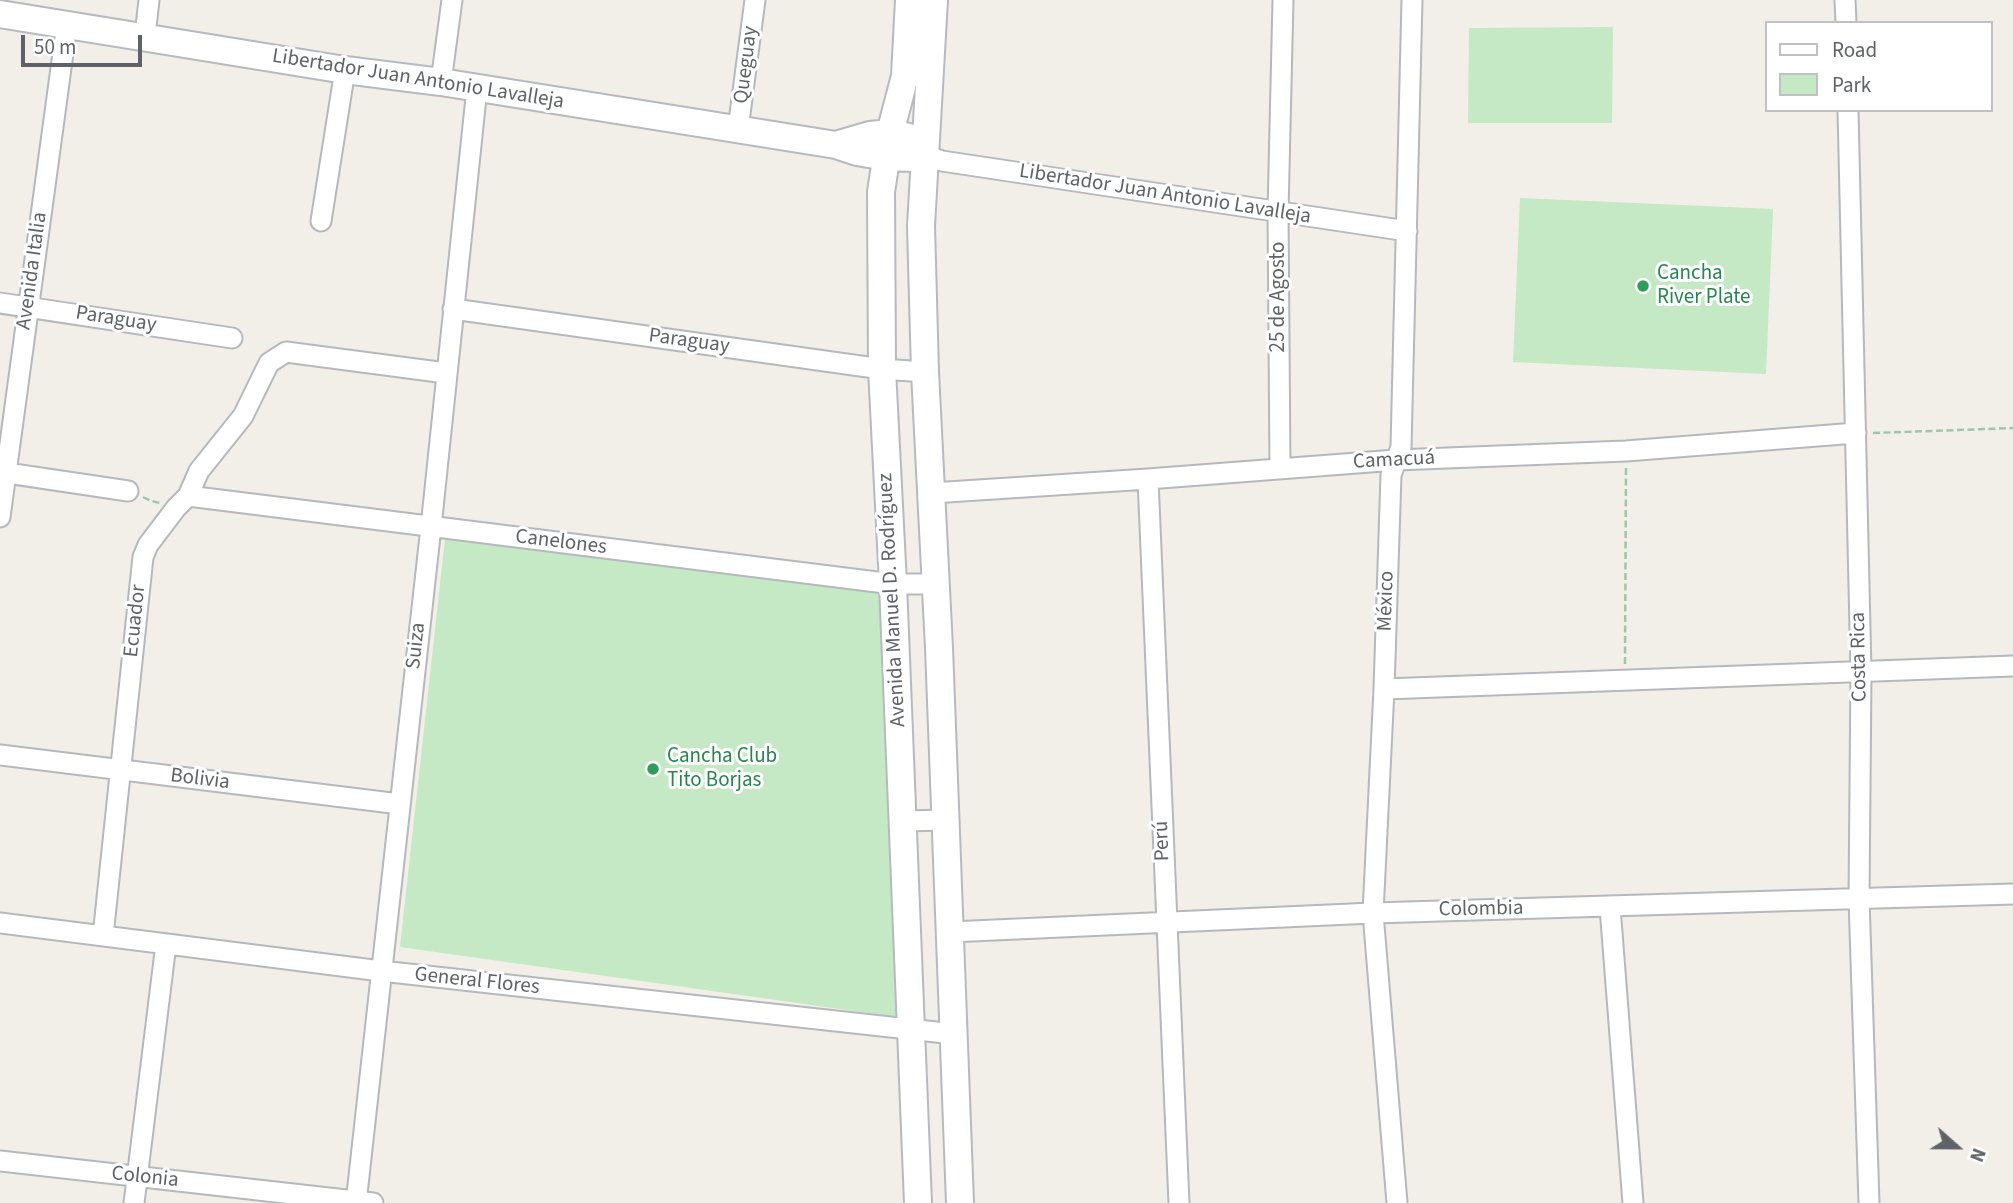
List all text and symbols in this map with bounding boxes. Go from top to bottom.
scale bar [24,21,145,65]
legend [1764,21,1992,112]
street label: Queguay [730,25,764,105]
text: 50 m [34,32,76,62]
text: Road [1832,35,1877,65]
street label: Libertador Juan Antonio Lavalleja [270,44,566,116]
text: Park [1832,70,1871,100]
street label: Libertador Juan Antonio Lavalleja [1017,159,1313,231]
street label: Avenida Italia [12,211,54,331]
street label: 25 de Agosto [1266,242,1292,352]
place label: Cancha River Plate [1657,261,1751,311]
marker: Cancha River Plate [1635,278,1651,294]
street label: Paraguay [74,301,158,339]
street label: Paraguay [647,324,731,360]
street label: Camacuá [1352,446,1436,476]
street label: Avenida Manuel D. Rodríguez [874,472,912,728]
street label: Canelones [514,525,608,561]
street label: México [1373,570,1401,632]
street label: Ecuador [120,583,152,659]
street label: Costa Rica [1847,612,1873,702]
street label: Suiza [402,621,432,671]
place label: Cancha Club Tito Borjas [667,744,777,794]
marker: Cancha Club Tito Borjas [645,761,661,777]
street label: Bolivia [169,764,231,796]
street label: Perú [1150,820,1176,862]
street label: Colombia [1438,897,1524,923]
street label: General Flores [413,963,541,1001]
north arrow [1922,1112,1992,1182]
text: N [1962,1144,1992,1165]
street label: Colonia [110,1162,180,1194]

